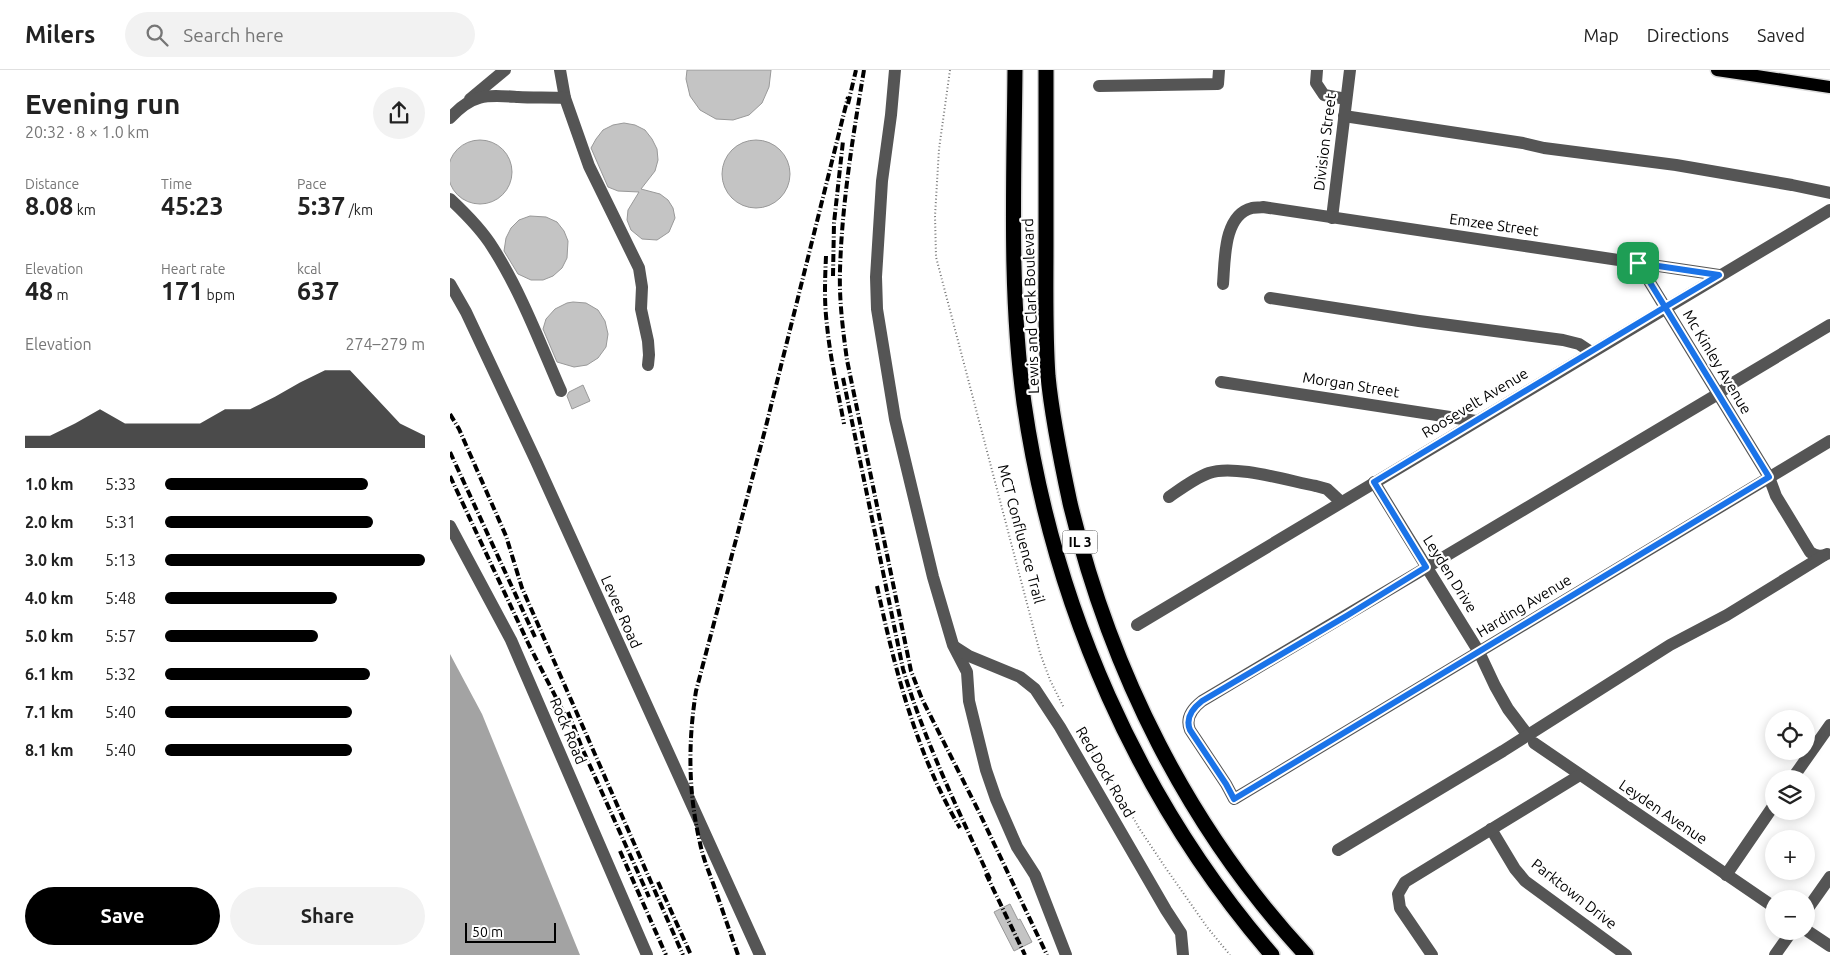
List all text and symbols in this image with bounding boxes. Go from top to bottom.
search box [125,12,475,57]
text: Milers [25,21,95,48]
icon: search [143,21,171,49]
text: Search here [183,24,284,46]
text: Map [1583,25,1619,45]
text: Directions [1647,25,1729,45]
text: Saved [1757,25,1805,45]
button: share [373,87,425,139]
text: Evening run [25,88,180,119]
street label: Division Street [1310,92,1339,192]
text: 20:32 · 8 × 1.0 km [25,123,149,141]
text: Distance [25,176,79,192]
text: Time [161,176,192,192]
text: Pace [297,176,327,192]
text: 8.08 [25,192,73,220]
text: 45:23 [161,192,224,220]
text: 5:37 [297,192,345,220]
text: km [73,202,96,218]
text: /km [345,202,373,218]
street label: Emzee Street [1448,210,1540,239]
street label: Lewis and Clark Boulevard [1019,218,1042,394]
pin [1617,242,1659,284]
icon: arrive [1624,249,1652,277]
text: Elevation [25,261,83,277]
text: Heart rate [161,261,225,277]
text: kcal [297,261,321,277]
text: 48 [25,277,53,305]
text: 171 [161,277,203,305]
text: 637 [297,277,339,305]
text: m [53,287,69,303]
text: bpm [203,287,235,303]
street label: Mc Kinley Avenue [1680,307,1755,417]
text: Elevation [25,335,92,353]
text: 274–279 m [345,335,425,353]
street label: Roosevelt Avenue [1418,364,1531,441]
street label: Morgan Street [1301,368,1401,401]
street label: MCT Confluence Trail [995,462,1048,605]
text: 1.0 km [25,475,74,493]
text: 5:33 [105,475,136,493]
text: 2.0 km [25,513,74,531]
text: 5:31 [105,513,136,531]
road number: IL 3 [1062,531,1098,554]
street label: Leyden Drive [1420,532,1481,615]
text: 3.0 km [25,551,74,569]
text: 5:13 [105,551,136,569]
street label: Harding Avenue [1473,571,1574,641]
street label: Levee Road [598,573,645,651]
text: 4.0 km [25,589,74,607]
text: 5:48 [105,589,136,607]
text: 5.0 km [25,627,74,645]
text: 5:57 [105,627,136,645]
text: 6.1 km [25,665,74,683]
text: 5:32 [105,665,136,683]
street label: Rock Road [547,695,590,767]
text: 7.1 km [25,703,74,721]
text: 5:40 [105,703,136,721]
map controls [1765,710,1815,940]
button: locate [1765,710,1815,760]
street label: Red Dock Road [1073,723,1138,820]
text: 8.1 km [25,741,74,759]
text: 5:40 [105,741,136,759]
button: layers [1765,770,1815,820]
street label: Leyden Avenue [1616,776,1711,847]
button: + [1765,830,1815,880]
street label: Parktown Drive [1528,855,1620,932]
button: Save [25,887,220,945]
button: Share [230,887,425,945]
button: − [1765,890,1815,940]
scale bar [465,920,556,943]
text: 50 m [472,924,503,940]

